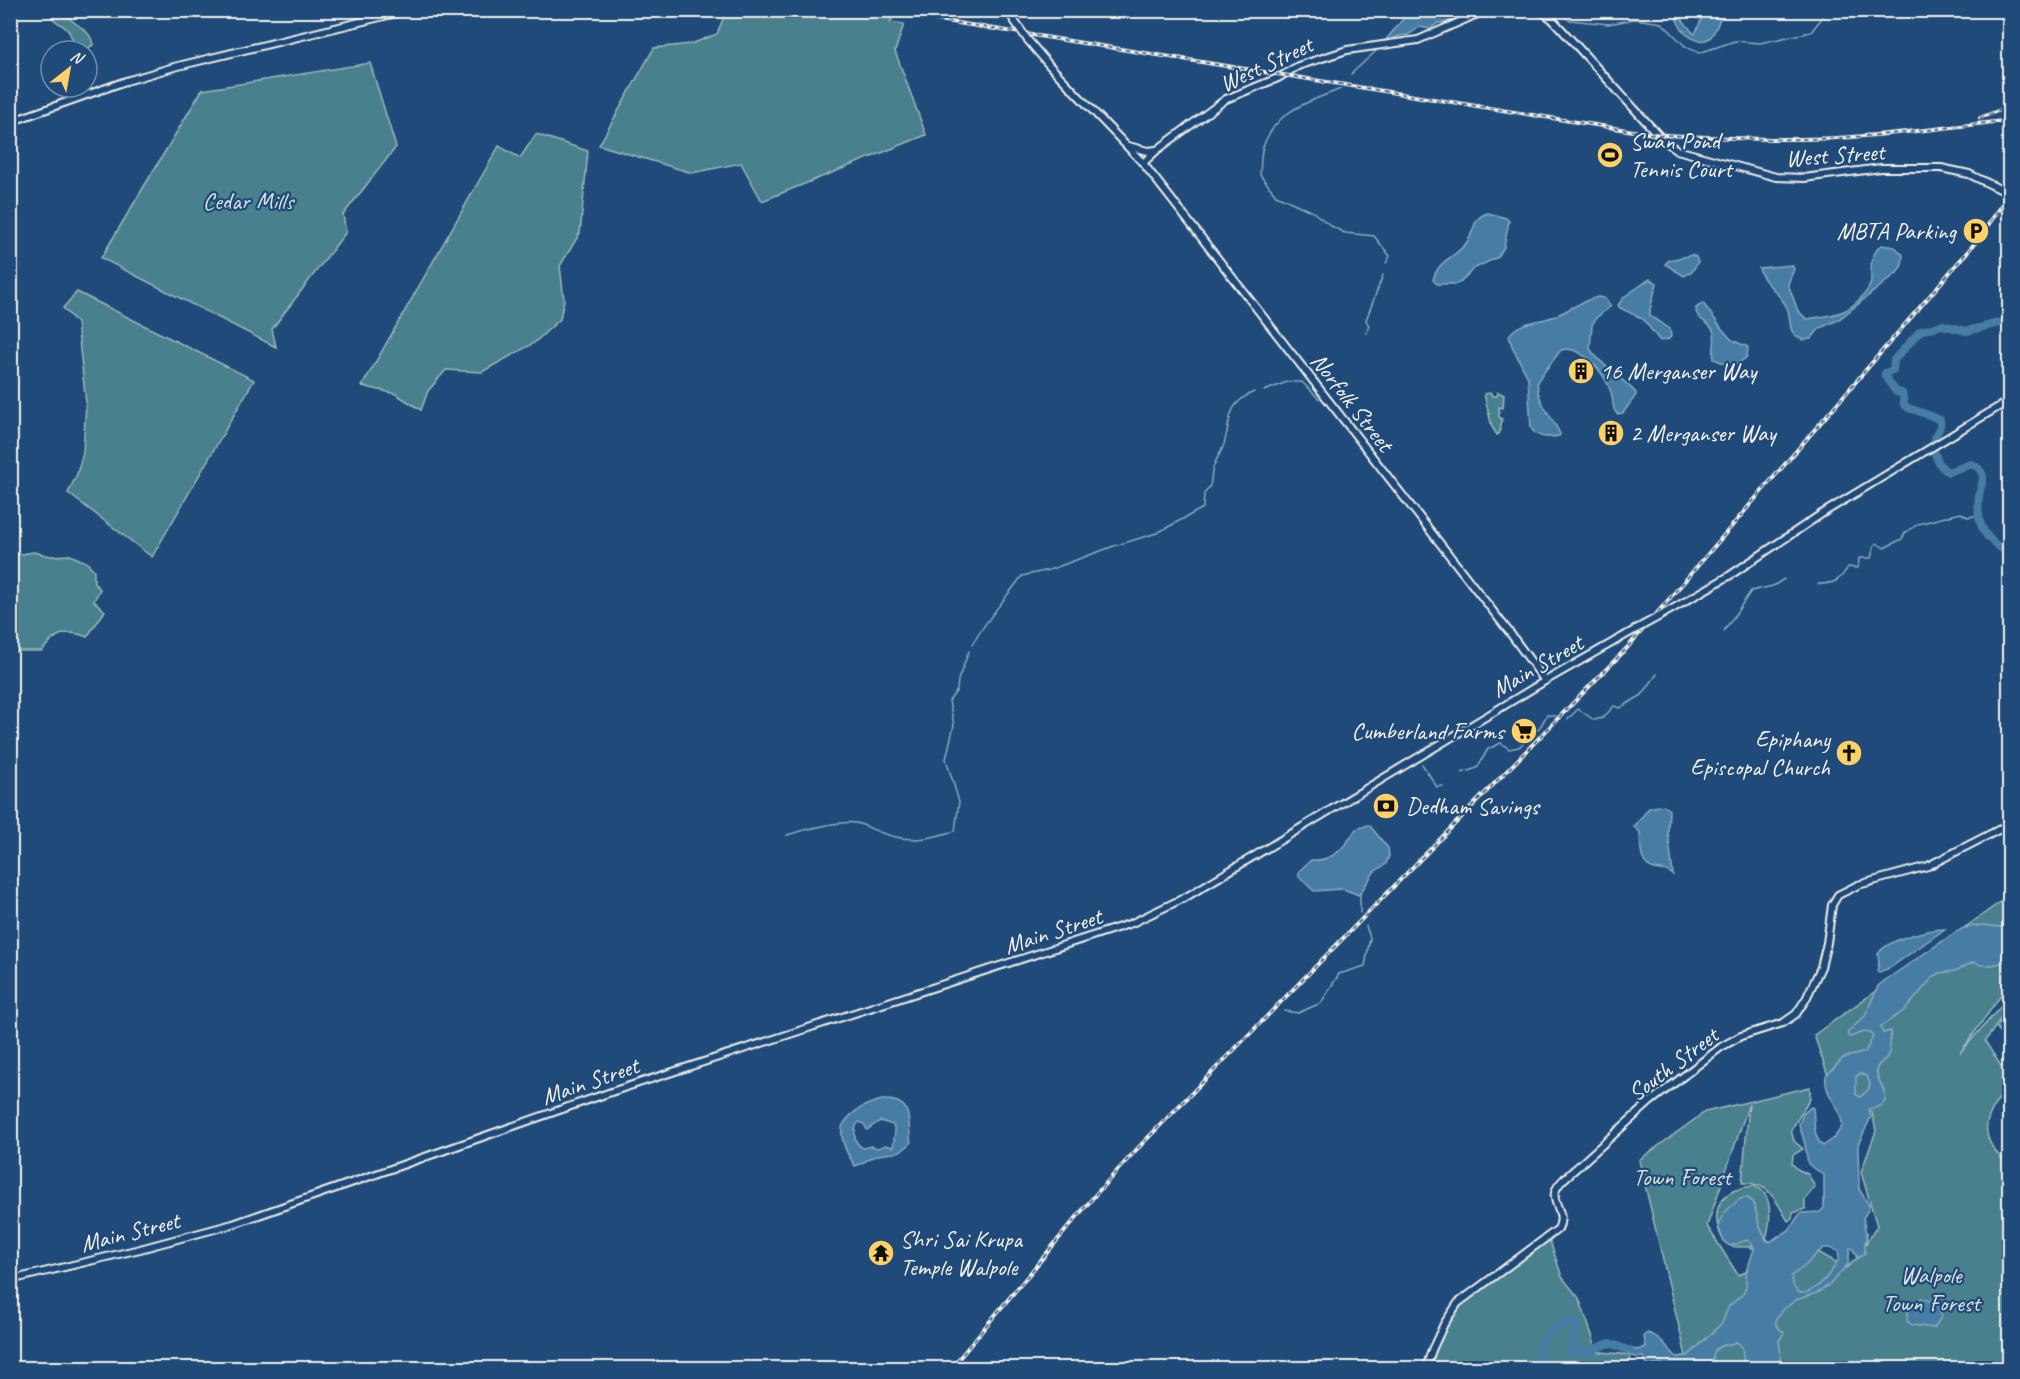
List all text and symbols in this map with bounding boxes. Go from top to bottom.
street label: West Street [1215,29,1319,99]
north arrow [39,39,99,99]
text: N [67,46,88,70]
place label: Swan Pond Tennis Court [1630,126,1734,184]
street label: West Street [1785,136,1887,173]
sports icon: Swan Pond Tennis Court [1595,140,1625,170]
park label: Cedar Mills [203,186,295,216]
place label: MBTA Parking [1837,216,1957,246]
parking icon: MBTA Parking [1961,216,1991,246]
street label: Norfolk Street [1304,347,1401,459]
building icon: 16 Merganser Way [1566,356,1596,386]
place label: 16 Merganser Way [1600,356,1758,386]
building icon: 2 Merganser Way [1596,418,1626,448]
place label: 2 Merganser Way [1630,418,1777,448]
street label: Main Street [1486,627,1590,704]
place label: Cumberland Farms [1352,716,1506,746]
supermarket icon: Cumberland Farms [1509,716,1539,746]
place label: Epiphany Episcopal Church [1690,724,1832,782]
church icon: Epiphany Episcopal Church [1834,738,1864,768]
bank icon: Dedham Savings [1371,791,1401,821]
place label: Dedham Savings [1406,791,1542,821]
street label: Main Street [1000,901,1107,961]
street label: South Street [1622,1019,1726,1108]
street label: Main Street [538,1050,644,1112]
park label: Town Forest [1633,1162,1733,1192]
street label: Main Street [78,1205,184,1259]
place label: Shri Sai Krupa Temple Walpole [900,1224,1023,1282]
temple icon: Shri Sai Krupa Temple Walpole [866,1238,896,1268]
park label: Walpole Town Forest [1882,1260,1982,1318]

